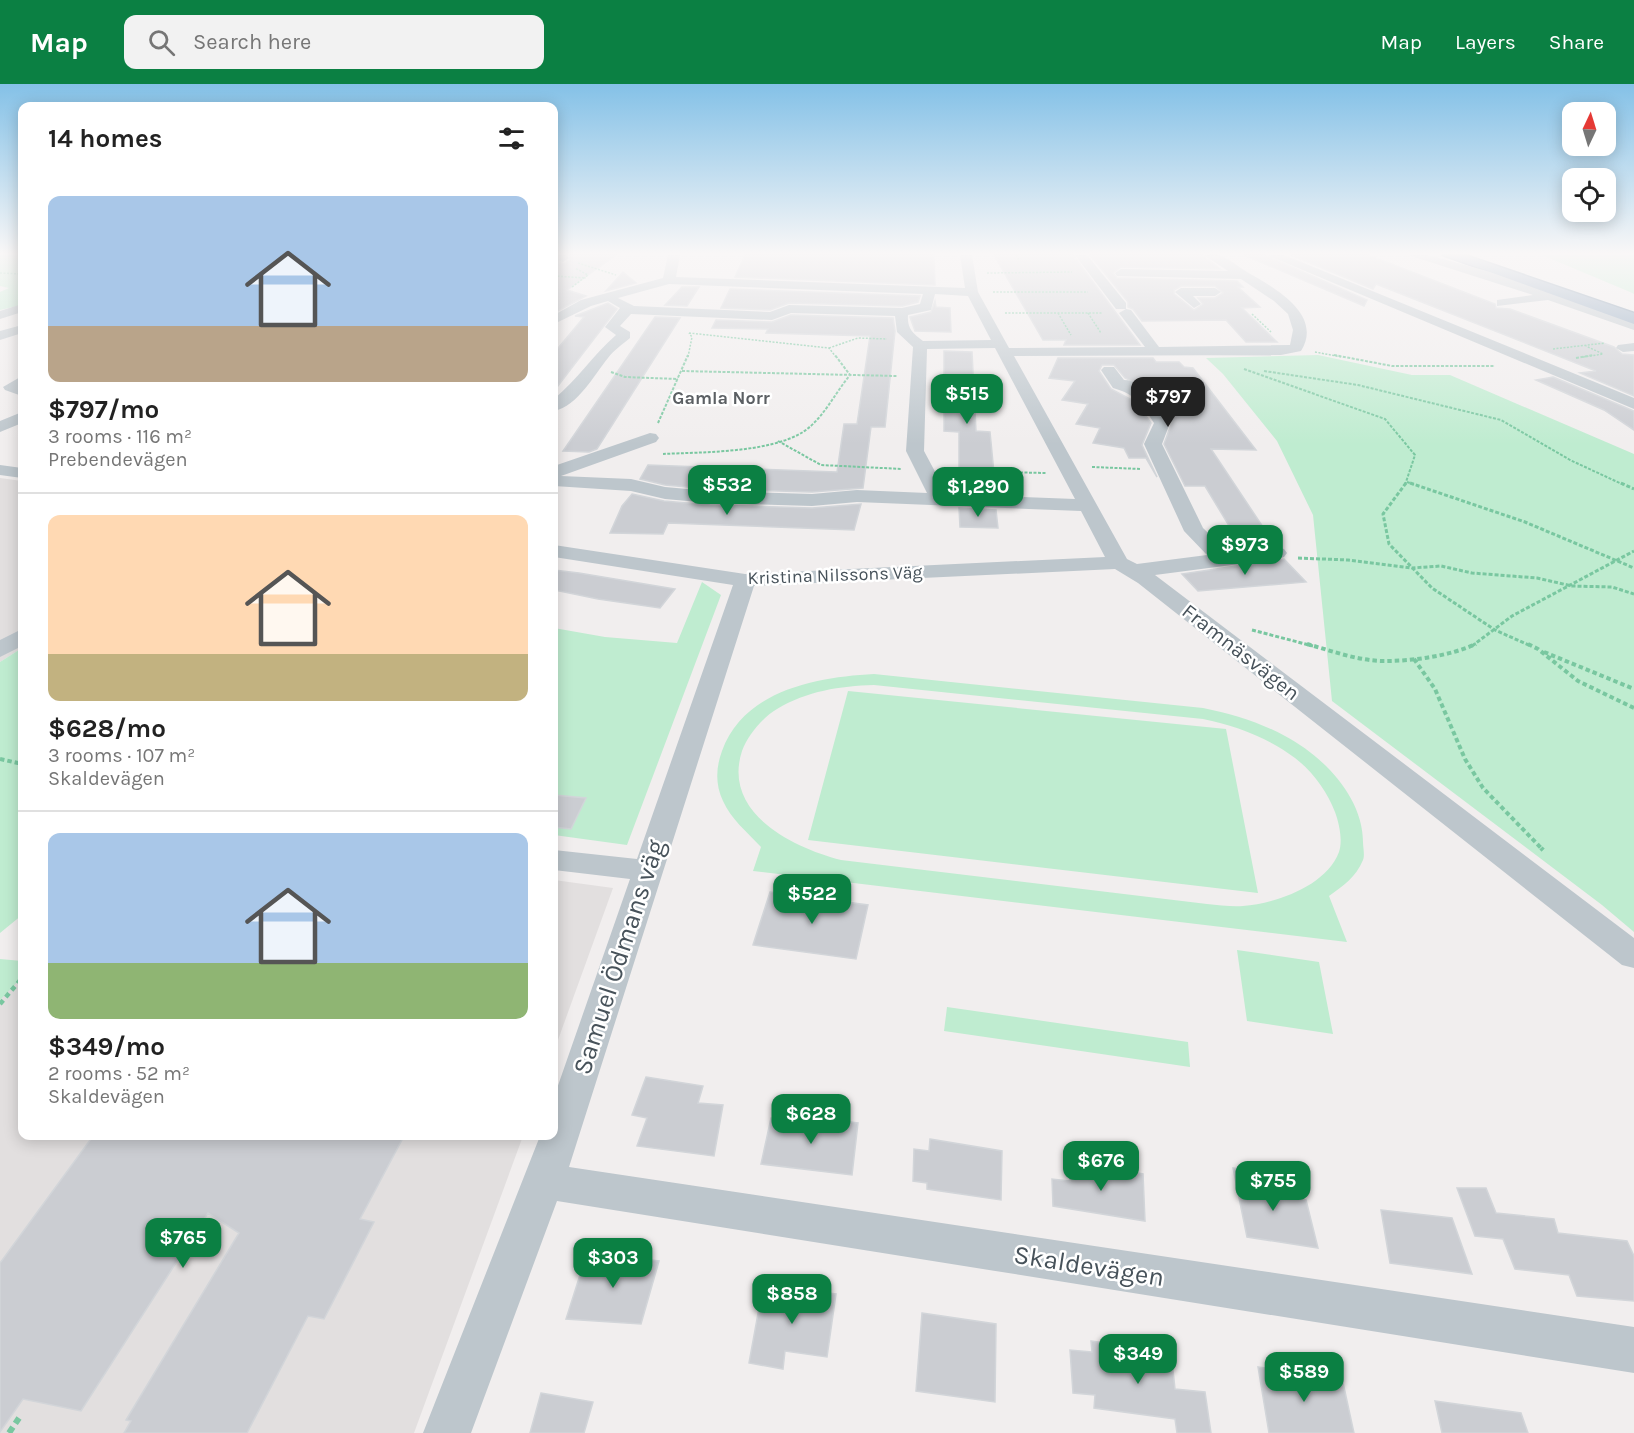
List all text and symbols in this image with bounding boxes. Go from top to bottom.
search box [124,15,544,69]
text: Map [30,26,88,59]
icon: search [145,26,178,59]
text: Search here [193,29,311,55]
text: Map [1380,30,1422,54]
text: Layers [1455,30,1516,54]
text: Share [1549,30,1604,54]
north arrow [1562,102,1616,156]
map controls [1562,102,1616,222]
icon: filters [495,122,528,155]
text: 14 homes [48,123,162,154]
button: locate [1562,168,1616,222]
icon: home [234,235,342,343]
pin: $515 [931,374,1003,425]
pin: $797 [1132,377,1204,428]
text: $515 [945,382,989,405]
text: $797 [1145,385,1191,408]
district label: Gamla Norr [672,387,770,409]
text: $797/mo [48,394,159,425]
text: 3 rooms · 116 m² [48,425,192,448]
text: Prebendevägen [48,448,188,471]
pin: $532 [691,465,763,516]
pin: $1,290 [929,467,1027,518]
text: $532 [702,473,752,496]
text: $1,290 [947,475,1009,498]
pin: $973 [1209,525,1281,576]
text: $973 [1221,533,1269,556]
icon: home [234,554,342,662]
street label: Kristina Nilssons Väg [747,561,923,589]
street label: Framnäsvägen [1177,599,1305,705]
text: $628/mo [48,713,166,744]
text: 3 rooms · 107 m² [48,744,195,767]
text: Skaldevägen [48,767,165,790]
street label: Samuel Ödmans väg [566,835,672,1078]
icon: home [234,872,342,980]
pin: $522 [776,874,848,925]
text: $522 [787,882,837,905]
text: $349/mo [48,1031,165,1062]
text: 2 rooms · 52 m² [48,1062,190,1085]
text: Skaldevägen [48,1085,165,1108]
pin: $628 [775,1094,847,1145]
text: $628 [786,1102,836,1125]
pin: $676 [1065,1141,1137,1192]
text: $676 [1077,1149,1125,1172]
pin: $755 [1237,1161,1309,1212]
text: $755 [1249,1169,1297,1192]
pin: $765 [147,1218,219,1269]
text: $765 [159,1226,207,1249]
pin: $303 [577,1238,649,1289]
street label: Skaldevägen [1012,1239,1166,1293]
text: $303 [587,1246,639,1269]
pin: $858 [756,1274,828,1325]
text: $858 [766,1282,818,1305]
pin: $349 [1102,1334,1174,1385]
text: $349 [1113,1342,1163,1365]
pin: $589 [1268,1352,1340,1403]
text: $589 [1279,1360,1329,1383]

